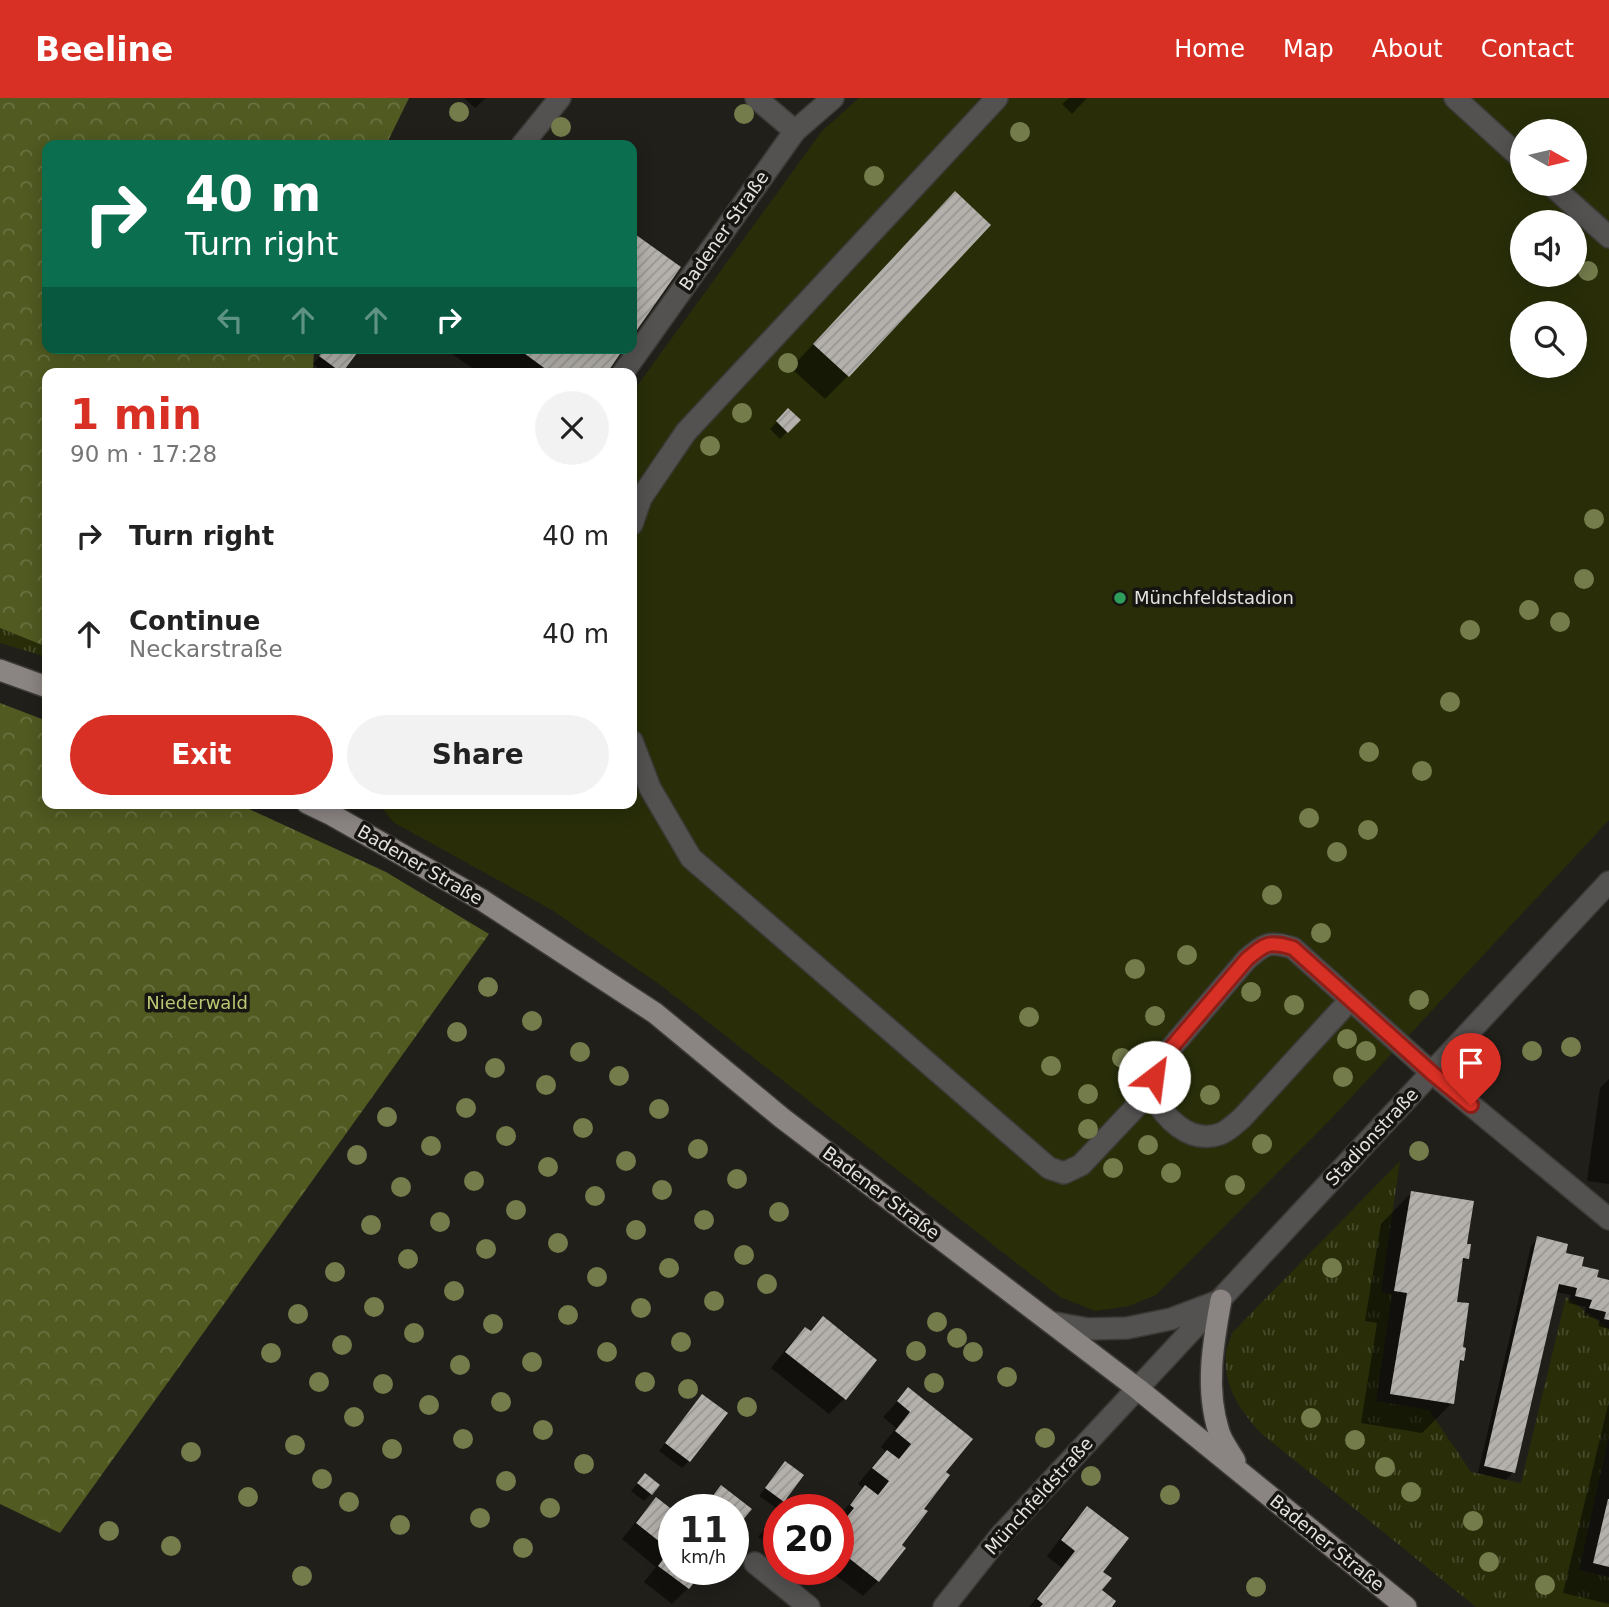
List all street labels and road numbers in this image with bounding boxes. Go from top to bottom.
street label: Badener Straße [675,167,773,294]
street label: Badener Straße [354,820,486,909]
street label: Stadionstraße [1321,1084,1422,1190]
street label: Badener Straße [819,1142,944,1243]
street label: Münchfeldstraße [980,1433,1097,1559]
street label: Badener Straße [1266,1490,1389,1595]

